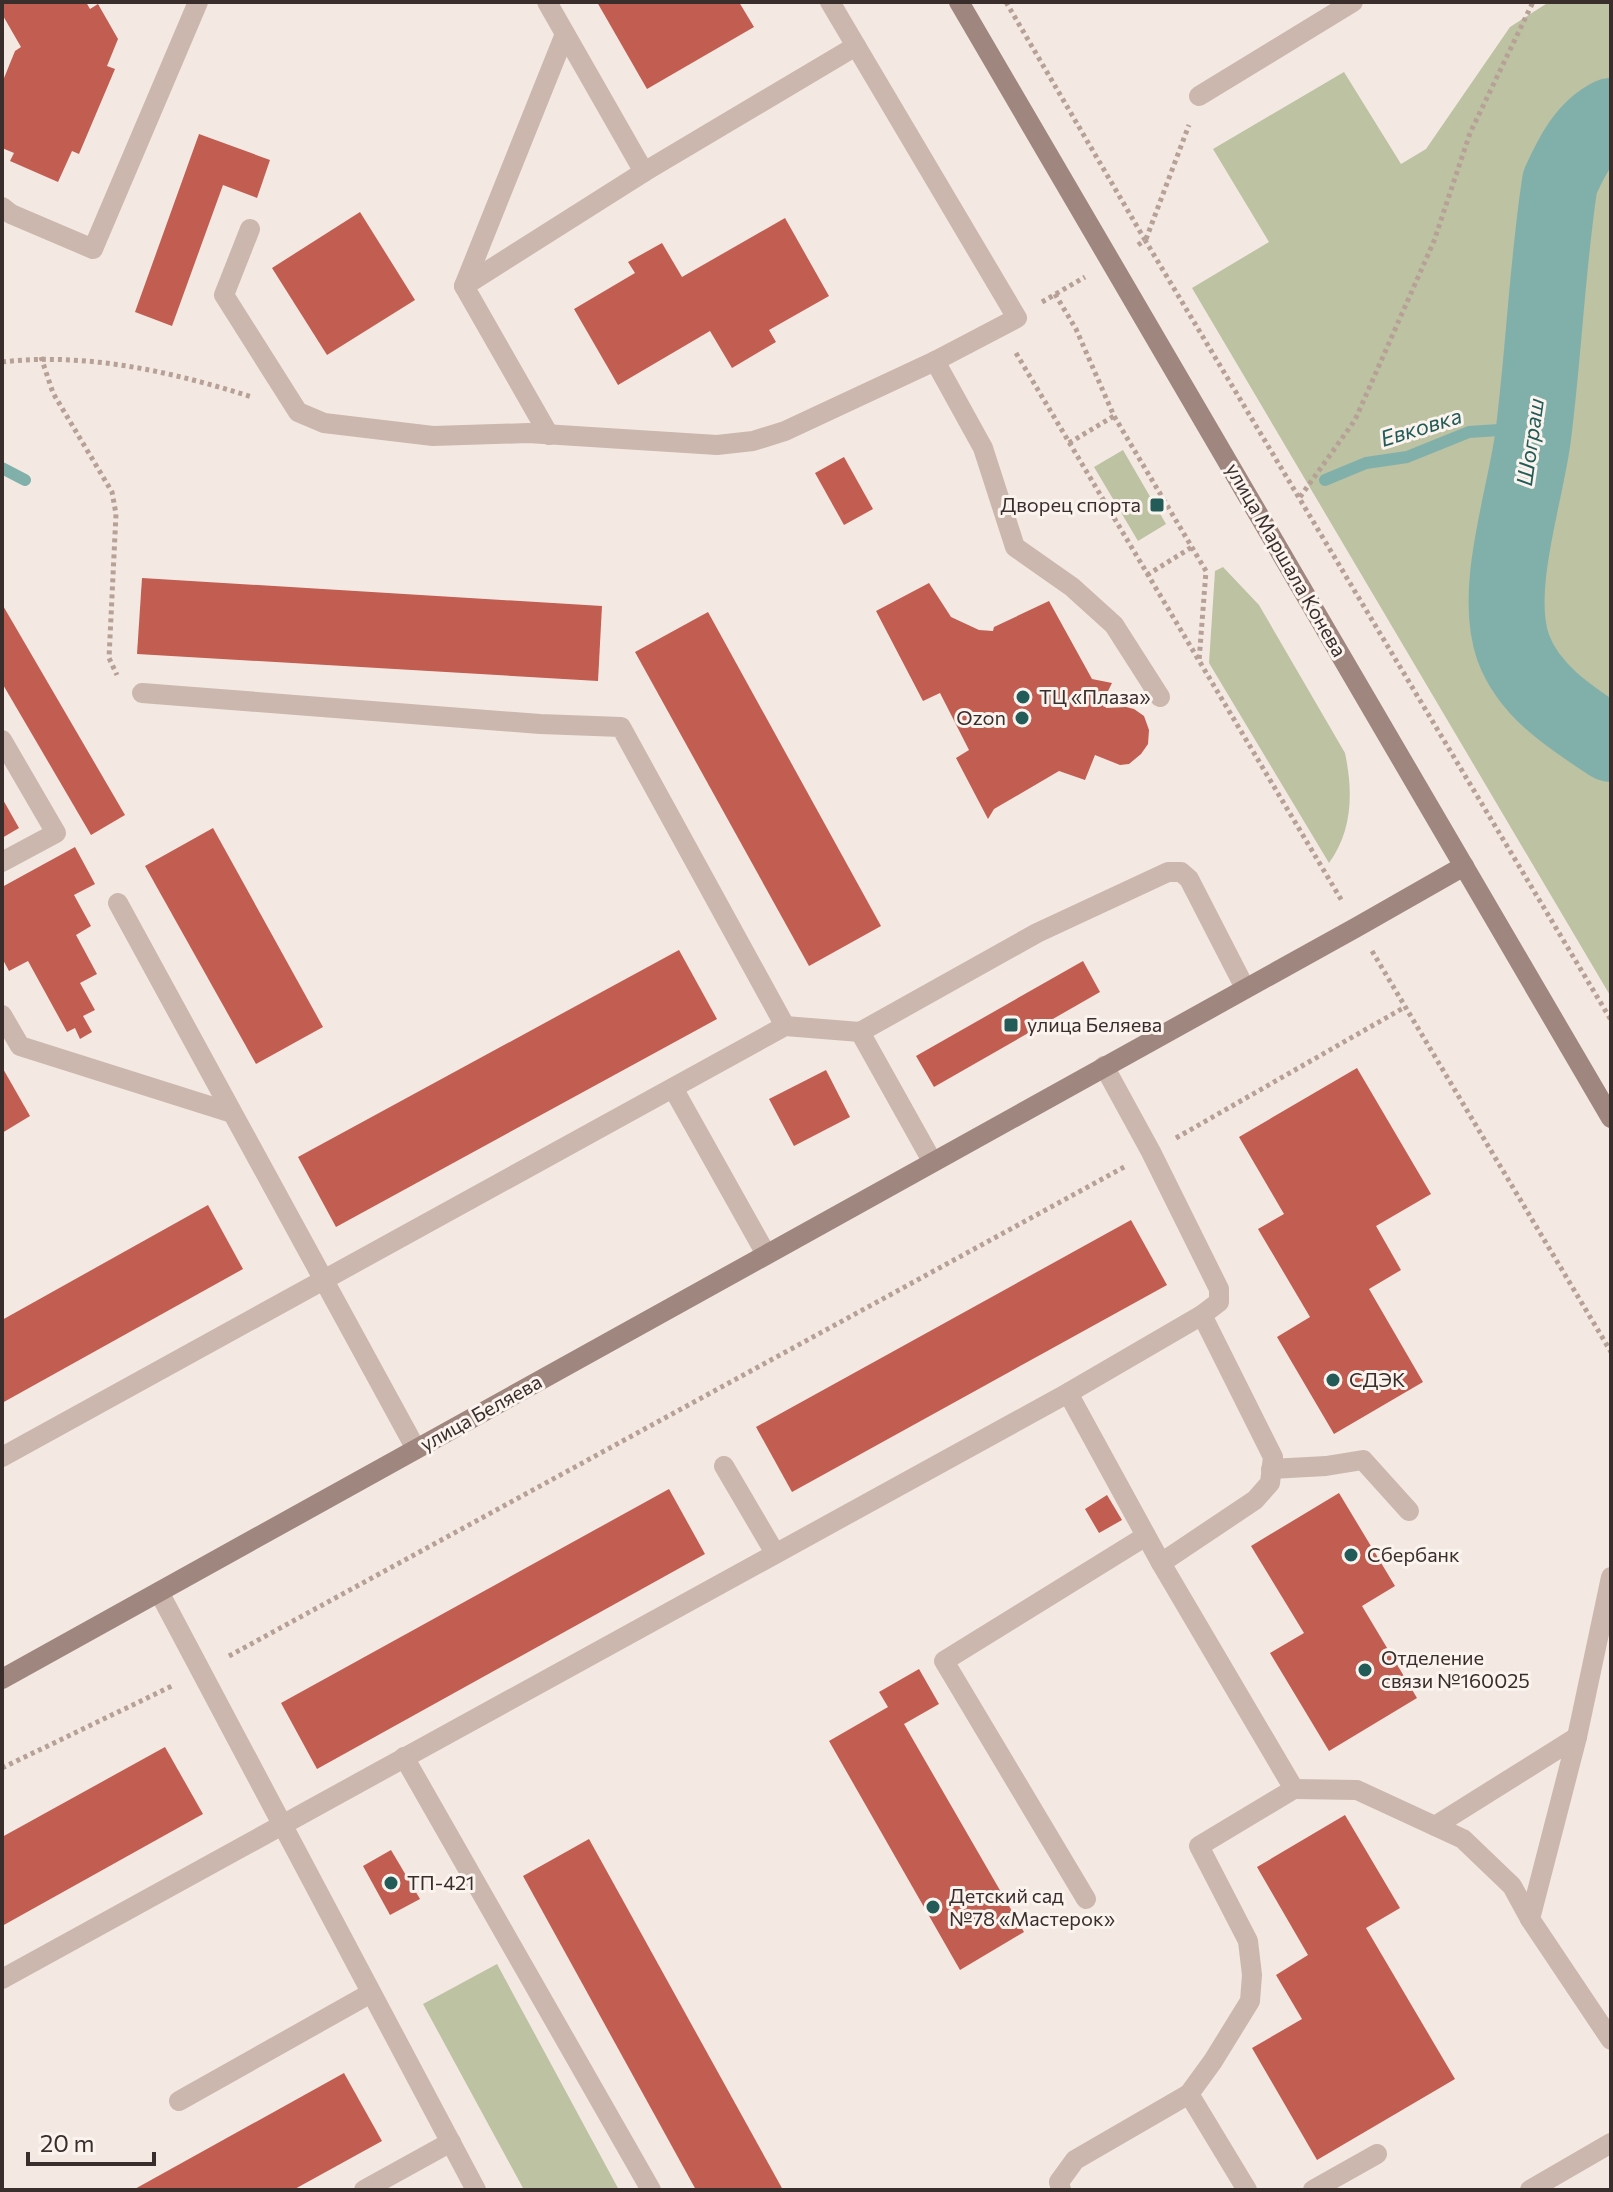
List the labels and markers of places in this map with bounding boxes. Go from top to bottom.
place label: Дворец спорта [1001,492,1141,516]
marker: Дворец спорта [1148,496,1166,514]
place label: ТЦ «Плаза» [1039,684,1151,708]
marker: ТЦ «Плаза» [1014,688,1032,706]
place label: Ozon [956,705,1006,729]
marker: Ozon [1013,709,1031,727]
place label: улица Беляева [1027,1012,1162,1036]
marker: улица Беляева [1002,1016,1020,1034]
place label: СДЭК [1349,1367,1406,1391]
marker: СДЭК [1324,1371,1342,1389]
place label: Сбербанк [1367,1542,1460,1566]
marker: Сбербанк [1342,1546,1360,1564]
place label: Отделение связи №160025 [1381,1645,1530,1692]
marker: Отделение связи №160025 [1356,1661,1374,1679]
place label: ТП-421 [407,1870,475,1894]
marker: ТП-421 [382,1874,400,1892]
place label: Детский сад №78 «Мастерок» [949,1883,1115,1930]
marker: Детский сад №78 «Мастерок» [924,1898,942,1916]

